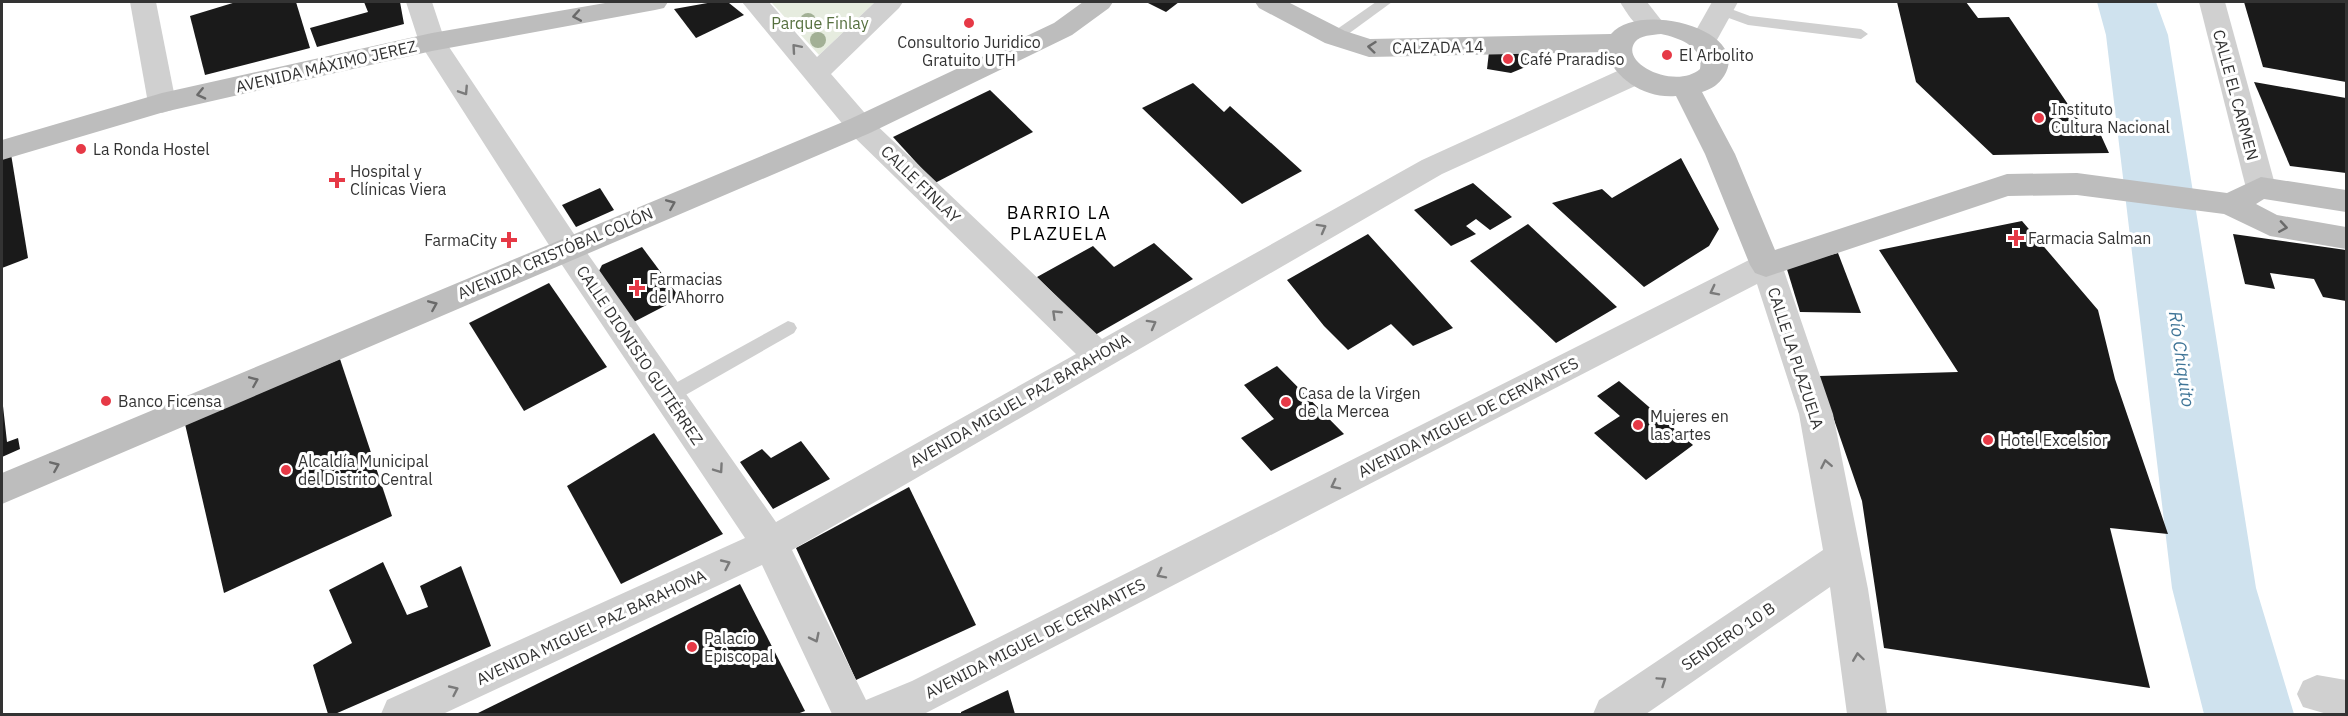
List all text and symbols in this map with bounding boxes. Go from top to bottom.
one-way arrow [572,9,582,22]
park label: Parque Finlay [771,13,869,33]
marker: Consultorio Juridico Gratuito UTH [962,16,976,30]
street label: CALLE EL CARMEN [2209,27,2263,163]
place label: Consultorio Juridico Gratuito UTH [897,32,1041,70]
street label: AVENIDA MÁXIMO JEREZ [233,34,418,97]
street label: CALZADA 14 [1392,36,1484,58]
one-way arrow [1367,41,1377,54]
one-way arrow [792,45,803,55]
place label: El Arbolito [1679,45,1754,65]
marker: El Arbolito [1660,48,1674,62]
place label: Café Praradiso [1520,49,1624,69]
marker: Café Praradiso [1501,52,1515,66]
one-way arrow [457,84,468,95]
one-way arrow [196,87,206,100]
place label: Instituto Cultura Nacional [2051,99,2170,137]
marker: Instituto Cultura Nacional [2032,111,2046,125]
place label: La Ronda Hostel [93,139,210,159]
street label: CALLE FINLAY [877,141,965,227]
marker: La Ronda Hostel [74,142,88,156]
place label: Hospital y Clínicas Viera [350,161,447,199]
marker: Hospital y Clínicas Viera [328,171,346,189]
one-way arrow [665,199,676,211]
district label: BARRIO LA PLAZUELA [1007,201,1111,245]
street label: AVENIDA CRISTÓBAL COLÓN [454,202,656,303]
one-way arrow [2279,221,2288,233]
one-way arrow [1316,224,1326,236]
place label: Farmacia Salman [2028,228,2151,248]
place label: FarmaCity [424,230,497,250]
marker: Farmacia Salman [2009,231,2023,245]
marker: FarmaCity [502,233,516,247]
street label: CALLE DIONISIO GUTIÉRREZ [572,261,708,449]
place label: Farmacias del Ahorro [649,269,724,307]
marker: Farmacias del Ahorro [630,281,644,295]
one-way arrow [1709,284,1720,296]
street label: CALLE LA PLAZUELA [1764,285,1828,431]
one-way arrow [427,300,438,312]
water label: Río Chiquito [2164,310,2200,409]
one-way arrow [1053,311,1064,322]
one-way arrow [1146,320,1157,332]
street label: AVENIDA MIGUEL PAZ BARAHONA [906,329,1134,471]
street label: AVENIDA MIGUEL DE CERVANTES [1354,353,1582,481]
one-way arrow [248,376,259,388]
place label: Casa de la Virgen de la Mercea [1298,383,1421,421]
place label: Banco Ficensa [118,391,222,411]
marker: Banco Ficensa [99,394,113,408]
marker: Casa de la Virgen de la Mercea [1279,395,1293,409]
place label: Mujeres en las artes [1650,406,1729,444]
marker: Mujeres en las artes [1631,418,1645,432]
place label: Hotel Excelsior [2000,430,2108,450]
marker: Hotel Excelsior [1981,433,1995,447]
place label: Alcaldía Municipal del Distrito Central [298,451,433,489]
one-way arrow [1820,460,1833,470]
one-way arrow [49,461,60,473]
one-way arrow [712,462,723,473]
marker: Alcaldía Municipal del Distrito Central [279,463,293,477]
one-way arrow [1330,478,1341,489]
one-way arrow [720,559,731,571]
street label: AVENIDA MIGUEL PAZ BARAHONA [473,565,709,689]
one-way arrow [1156,566,1167,578]
street label: AVENIDA MIGUEL DE CERVANTES [921,574,1149,702]
street label: SENDERO 10 B [1677,597,1779,675]
place label: Palacio Episcopal [704,628,774,666]
one-way arrow [808,631,820,642]
marker: Palacio Episcopal [685,640,699,654]
one-way arrow [1853,652,1865,661]
one-way arrow [1655,678,1666,689]
one-way arrow [448,685,459,697]

